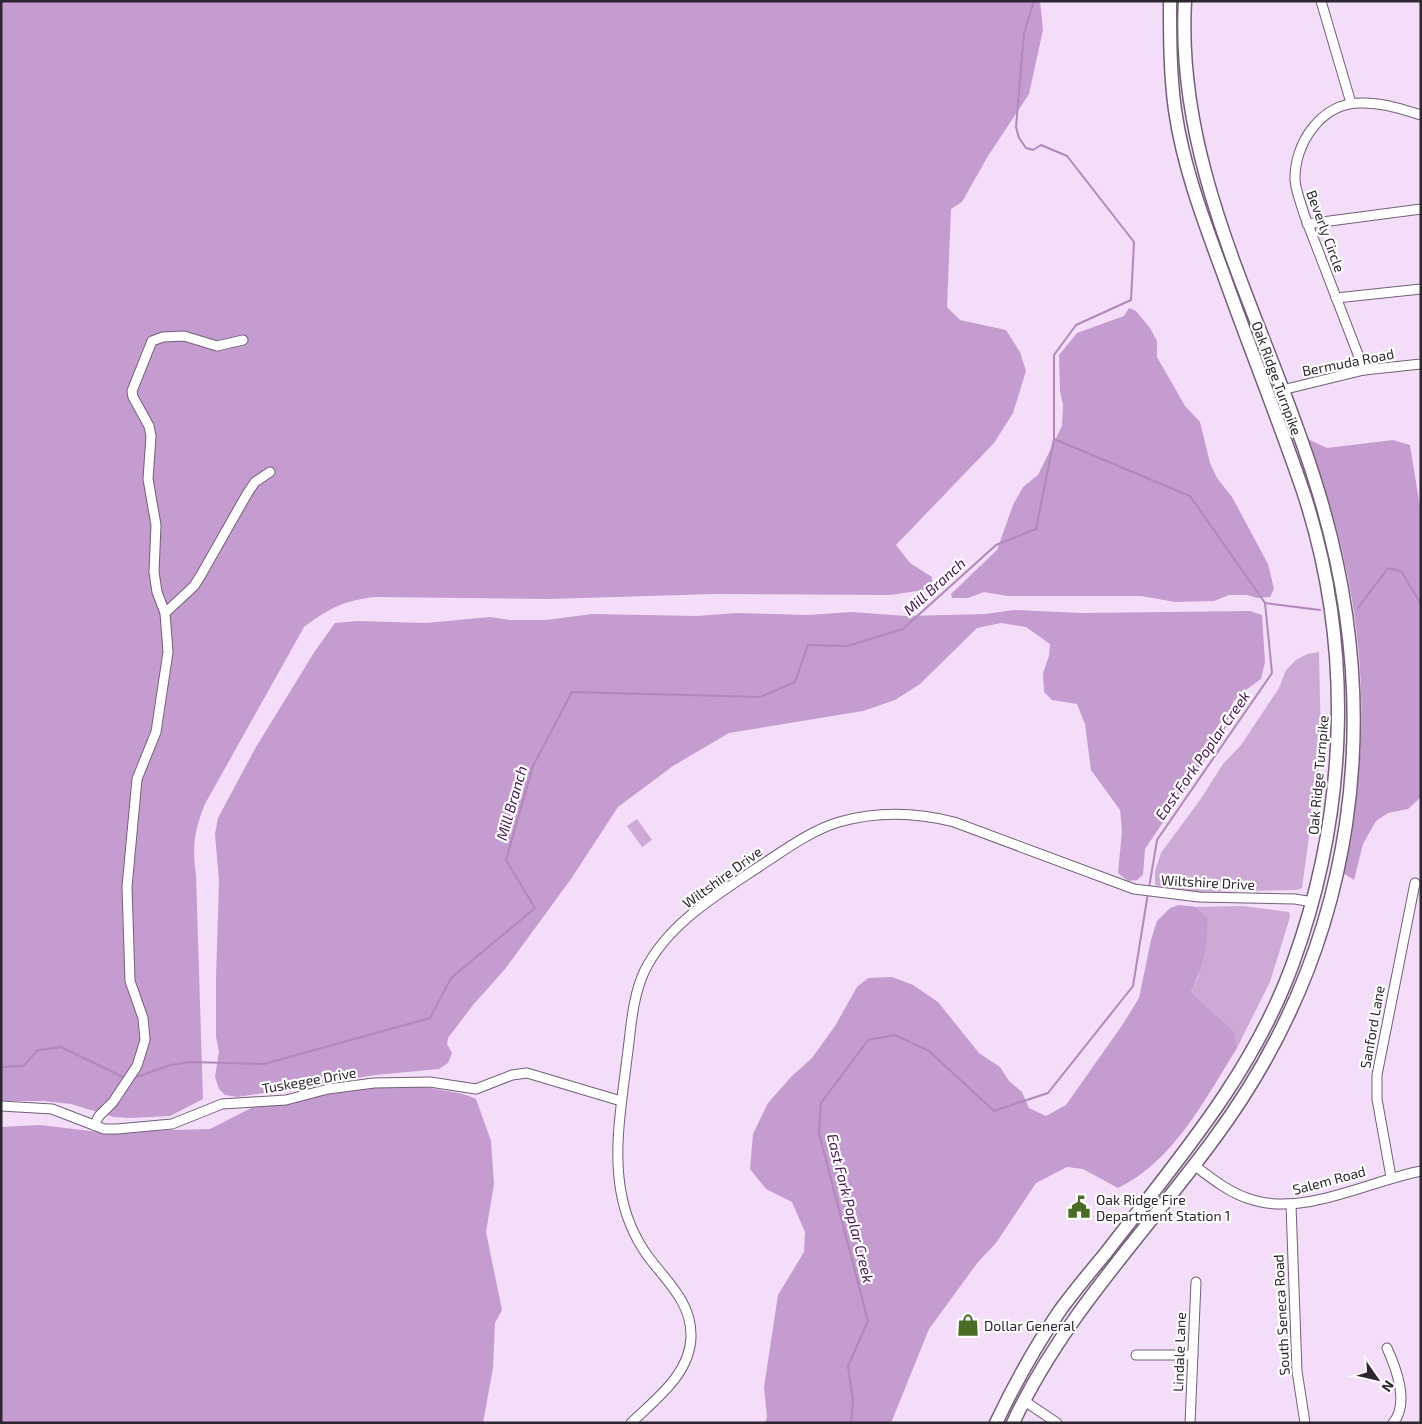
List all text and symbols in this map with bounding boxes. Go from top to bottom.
street label: Beverly Circle [1303,188,1349,274]
street label: Oak Ridge Turnpike [1248,319,1306,437]
street label: Bermuda Road [1301,345,1395,379]
water label: Mill Branch [899,554,969,618]
water label: East Fork Poplar Creek [1151,687,1253,823]
street label: Oak Ridge Turnpike [1304,714,1332,836]
water label: Mill Branch [492,764,530,842]
street label: Wiltshire Drive [679,842,765,912]
street label: Wiltshire Drive [1161,871,1255,893]
street label: Sanford Lane [1356,984,1388,1070]
street label: Tuskegee Drive [260,1063,358,1097]
water label: East Fork Poplar Creek [824,1132,878,1285]
street label: Salem Road [1291,1162,1367,1198]
place label: Oak Ridge Fire Department Station 1 [1096,1191,1230,1224]
public building icon: Oak Ridge Fire Department Station 1 [1066,1194,1092,1220]
street label: South Seneca Road [1269,1254,1293,1376]
shop icon: Dollar General [955,1312,981,1338]
street label: Lindale Lane [1169,1312,1189,1392]
place label: Dollar General [984,1317,1076,1334]
north arrow [1352,1354,1402,1404]
text: N [1378,1378,1398,1395]

